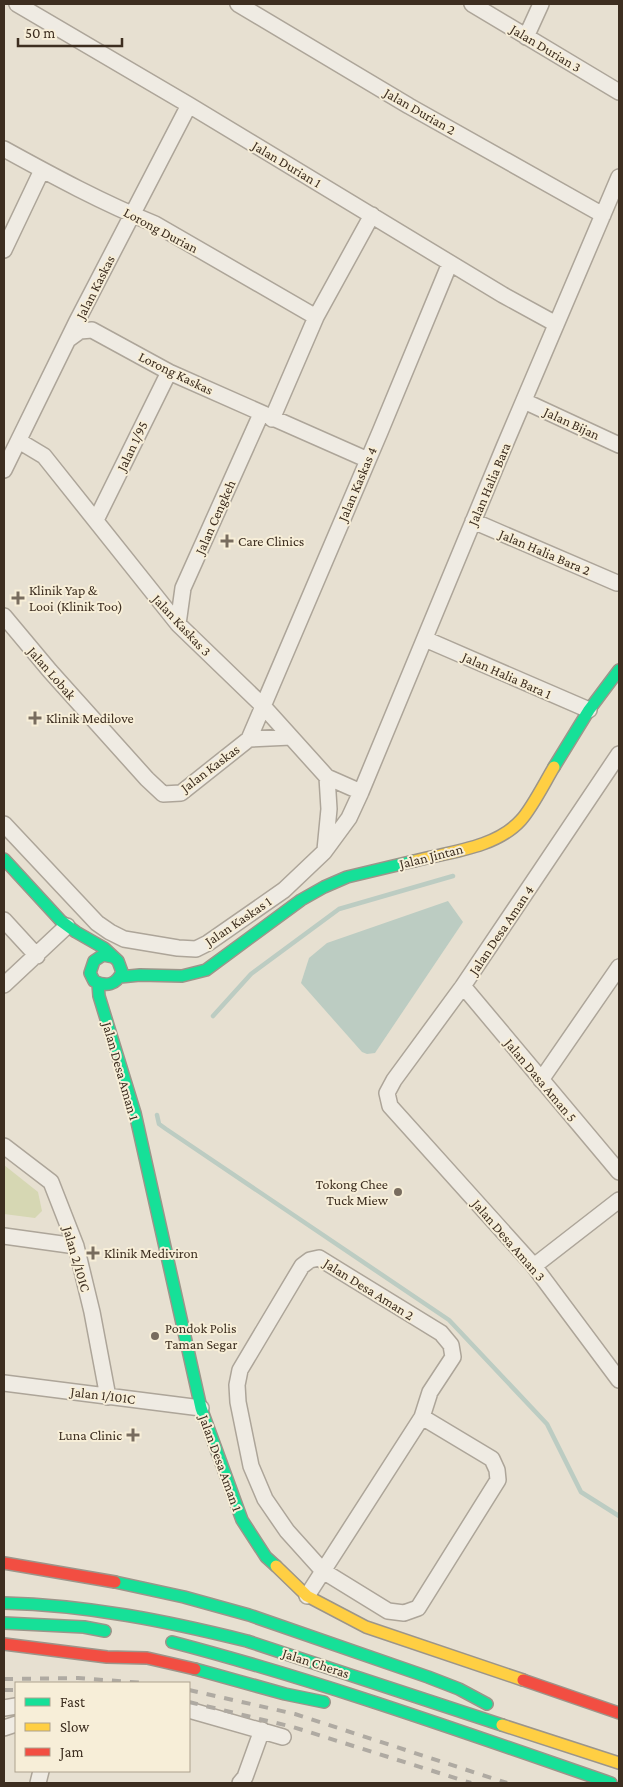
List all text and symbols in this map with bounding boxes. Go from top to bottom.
scale bar [18,15,121,47]
street label: Jalan Durian 3 [506,20,584,75]
text: 50 m [25,25,55,41]
street label: Jalan Durian 2 [380,83,459,138]
street label: Jalan Durian 1 [248,136,325,191]
street label: Lorong Durian [121,204,201,257]
street label: Jalan Kaskas [71,252,118,323]
street label: Lorong Kaskas [136,348,216,398]
street label: Jalan Bijan [539,402,603,444]
street label: Jalan 1/95 [112,418,151,475]
street label: Jalan Halia Bara [464,440,514,530]
street label: Jalan Kaskas 4 [333,444,380,525]
street label: Jalan Cengkeh [191,477,239,559]
street label: Jalan Halia Bara 2 [495,525,593,579]
place label: Care Clinics [238,533,304,549]
marker: Care Clinics [220,534,234,548]
place label: Klinik Yap & Looi (Klinik Too) [29,582,123,615]
street label: Jalan Kaskas 3 [148,589,215,659]
marker: Klinik Yap & Looi (Klinik Too) [11,591,25,605]
street label: Jalan Lobak [23,642,80,703]
street label: Jalan Halia Bara 1 [458,647,554,702]
place label: Klinik Medilove [46,710,134,726]
marker: Klinik Medilove [28,711,42,725]
street label: Jalan Kaskas [176,741,243,796]
street label: Jalan Jintan [396,840,465,872]
street label: Jalan Desa Aman 4 [464,882,537,979]
street label: Jalan Kaskas 1 [200,893,275,950]
street label: Jalan Desa Aman 1 [99,1018,143,1122]
street label: Jalan Dasa Aman 5 [500,1034,580,1125]
place label: Tokong Chee Tuck Miew [315,1176,389,1208]
marker: Tokong Chee Tuck Miew [392,1186,404,1198]
street label: Jalan Desa Aman 3 [468,1194,549,1284]
street label: Jalan 2/101C [59,1222,94,1294]
place label: Klinik Mediviron [104,1245,198,1261]
marker: Klinik Mediviron [86,1246,100,1260]
street label: Jalan Desa Aman 2 [319,1254,417,1323]
place label: Pondok Polis Taman Segar [165,1320,237,1352]
marker: Pondok Polis Taman Segar [149,1330,161,1342]
street label: Jalan 1/101C [68,1383,136,1407]
street label: Jalan Desa Aman 1 [195,1411,246,1514]
place label: Luna Clinic [58,1427,122,1443]
marker: Luna Clinic [126,1428,140,1442]
street label: Jalan Cheras [279,1644,352,1681]
legend [15,1682,190,1772]
text: Fast [60,1694,86,1710]
text: Slow [60,1719,90,1735]
text: Jam [58,1744,83,1761]

